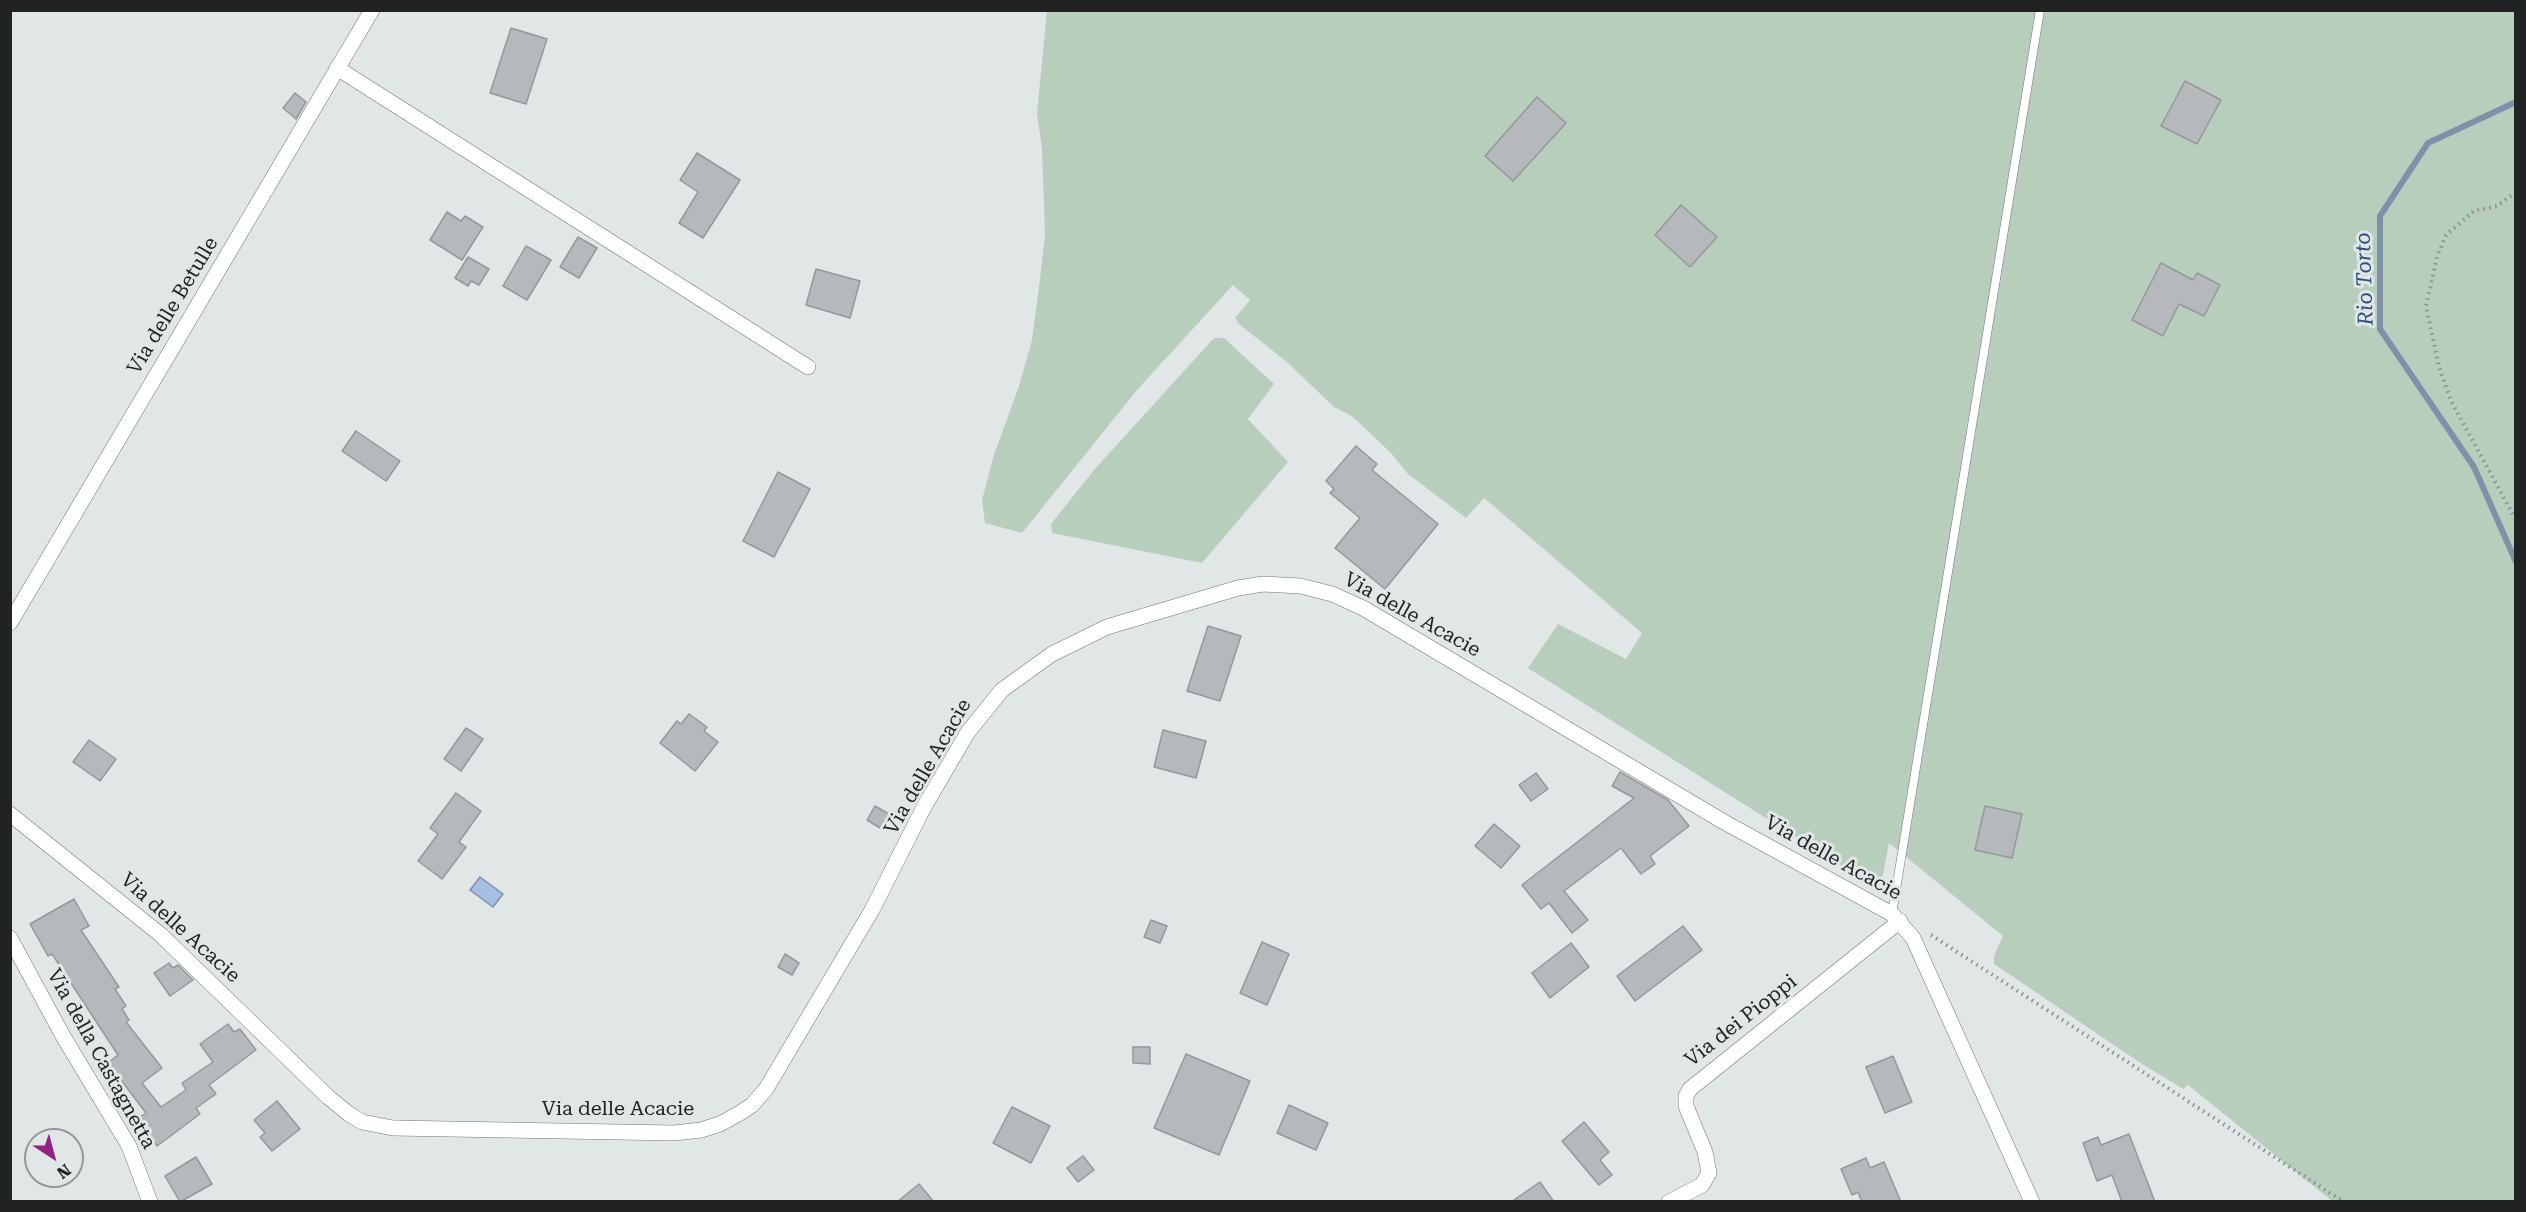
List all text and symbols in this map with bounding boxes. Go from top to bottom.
water label: Rio Torto [2351,232,2379,326]
street label: Via delle Betulle [123,233,223,379]
street label: Via delle Acacie [1339,568,1485,662]
street label: Via delle Acacie [879,695,977,839]
street label: Via delle Acacie [1760,811,1906,905]
street label: Via delle Acacie [115,868,245,988]
street label: Via della Castagnetta [42,965,160,1153]
street label: Via dei Pioppi [1680,970,1802,1072]
street label: Via delle Acacie [542,1097,694,1121]
north arrow [24,1128,84,1188]
text: N [53,1160,74,1183]

